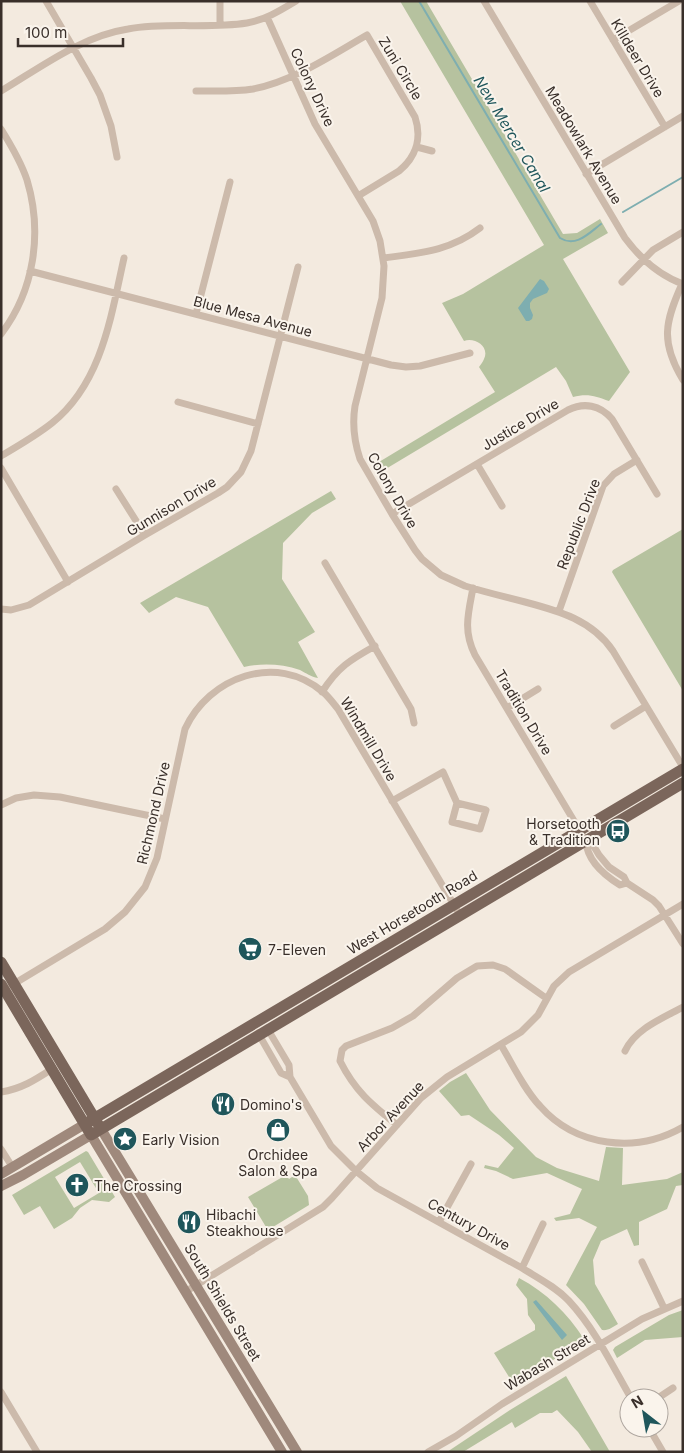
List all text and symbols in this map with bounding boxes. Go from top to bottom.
scale bar [18,15,122,47]
street label: Killdeer Drive [608,16,668,100]
text: 100 m [25,23,67,42]
street label: Zuni Circle [375,33,427,103]
street label: Colony Drive [287,45,339,129]
water label: New Mercer Canal [470,72,555,196]
street label: Meadowlark Avenue [542,83,626,207]
street label: Blue Mesa Avenue [192,292,314,340]
street label: Justice Drive [479,394,561,454]
street label: Colony Drive [364,449,422,531]
street label: Gunnison Drive [123,473,219,539]
street label: Republic Drive [553,476,603,572]
street label: Tradition Drive [492,666,556,758]
street label: Windmill Drive [337,694,401,784]
street label: Richmond Drive [133,760,173,866]
place label: Horsetooth & Tradition [526,815,600,848]
bus stop icon: Horsetooth & Tradition [605,818,631,844]
street label: West Horsetooth Road [344,866,480,958]
supermarket icon: 7-Eleven [237,936,263,962]
place label: 7-Eleven [268,941,326,958]
street label: Arbor Avenue [353,1077,427,1155]
restaurant icon: Domino's [210,1091,236,1117]
place label: Domino's [240,1096,302,1113]
shop icon: Orchidee Salon & Spa [265,1117,291,1143]
place icon: Early Vision [112,1126,138,1152]
place label: Early Vision [142,1131,220,1148]
place label: Orchidee Salon & Spa [238,1146,318,1179]
church icon: The Crossing [64,1172,90,1198]
place label: The Crossing [94,1177,182,1194]
street label: Century Drive [425,1194,513,1254]
place label: Hibachi Steakhouse [206,1206,284,1239]
restaurant icon: Hibachi Steakhouse [176,1209,202,1235]
street label: South Shields Street [181,1240,265,1364]
street label: Wabash Street [501,1330,593,1394]
north arrow [619,1388,669,1438]
text: N [628,1391,646,1411]

